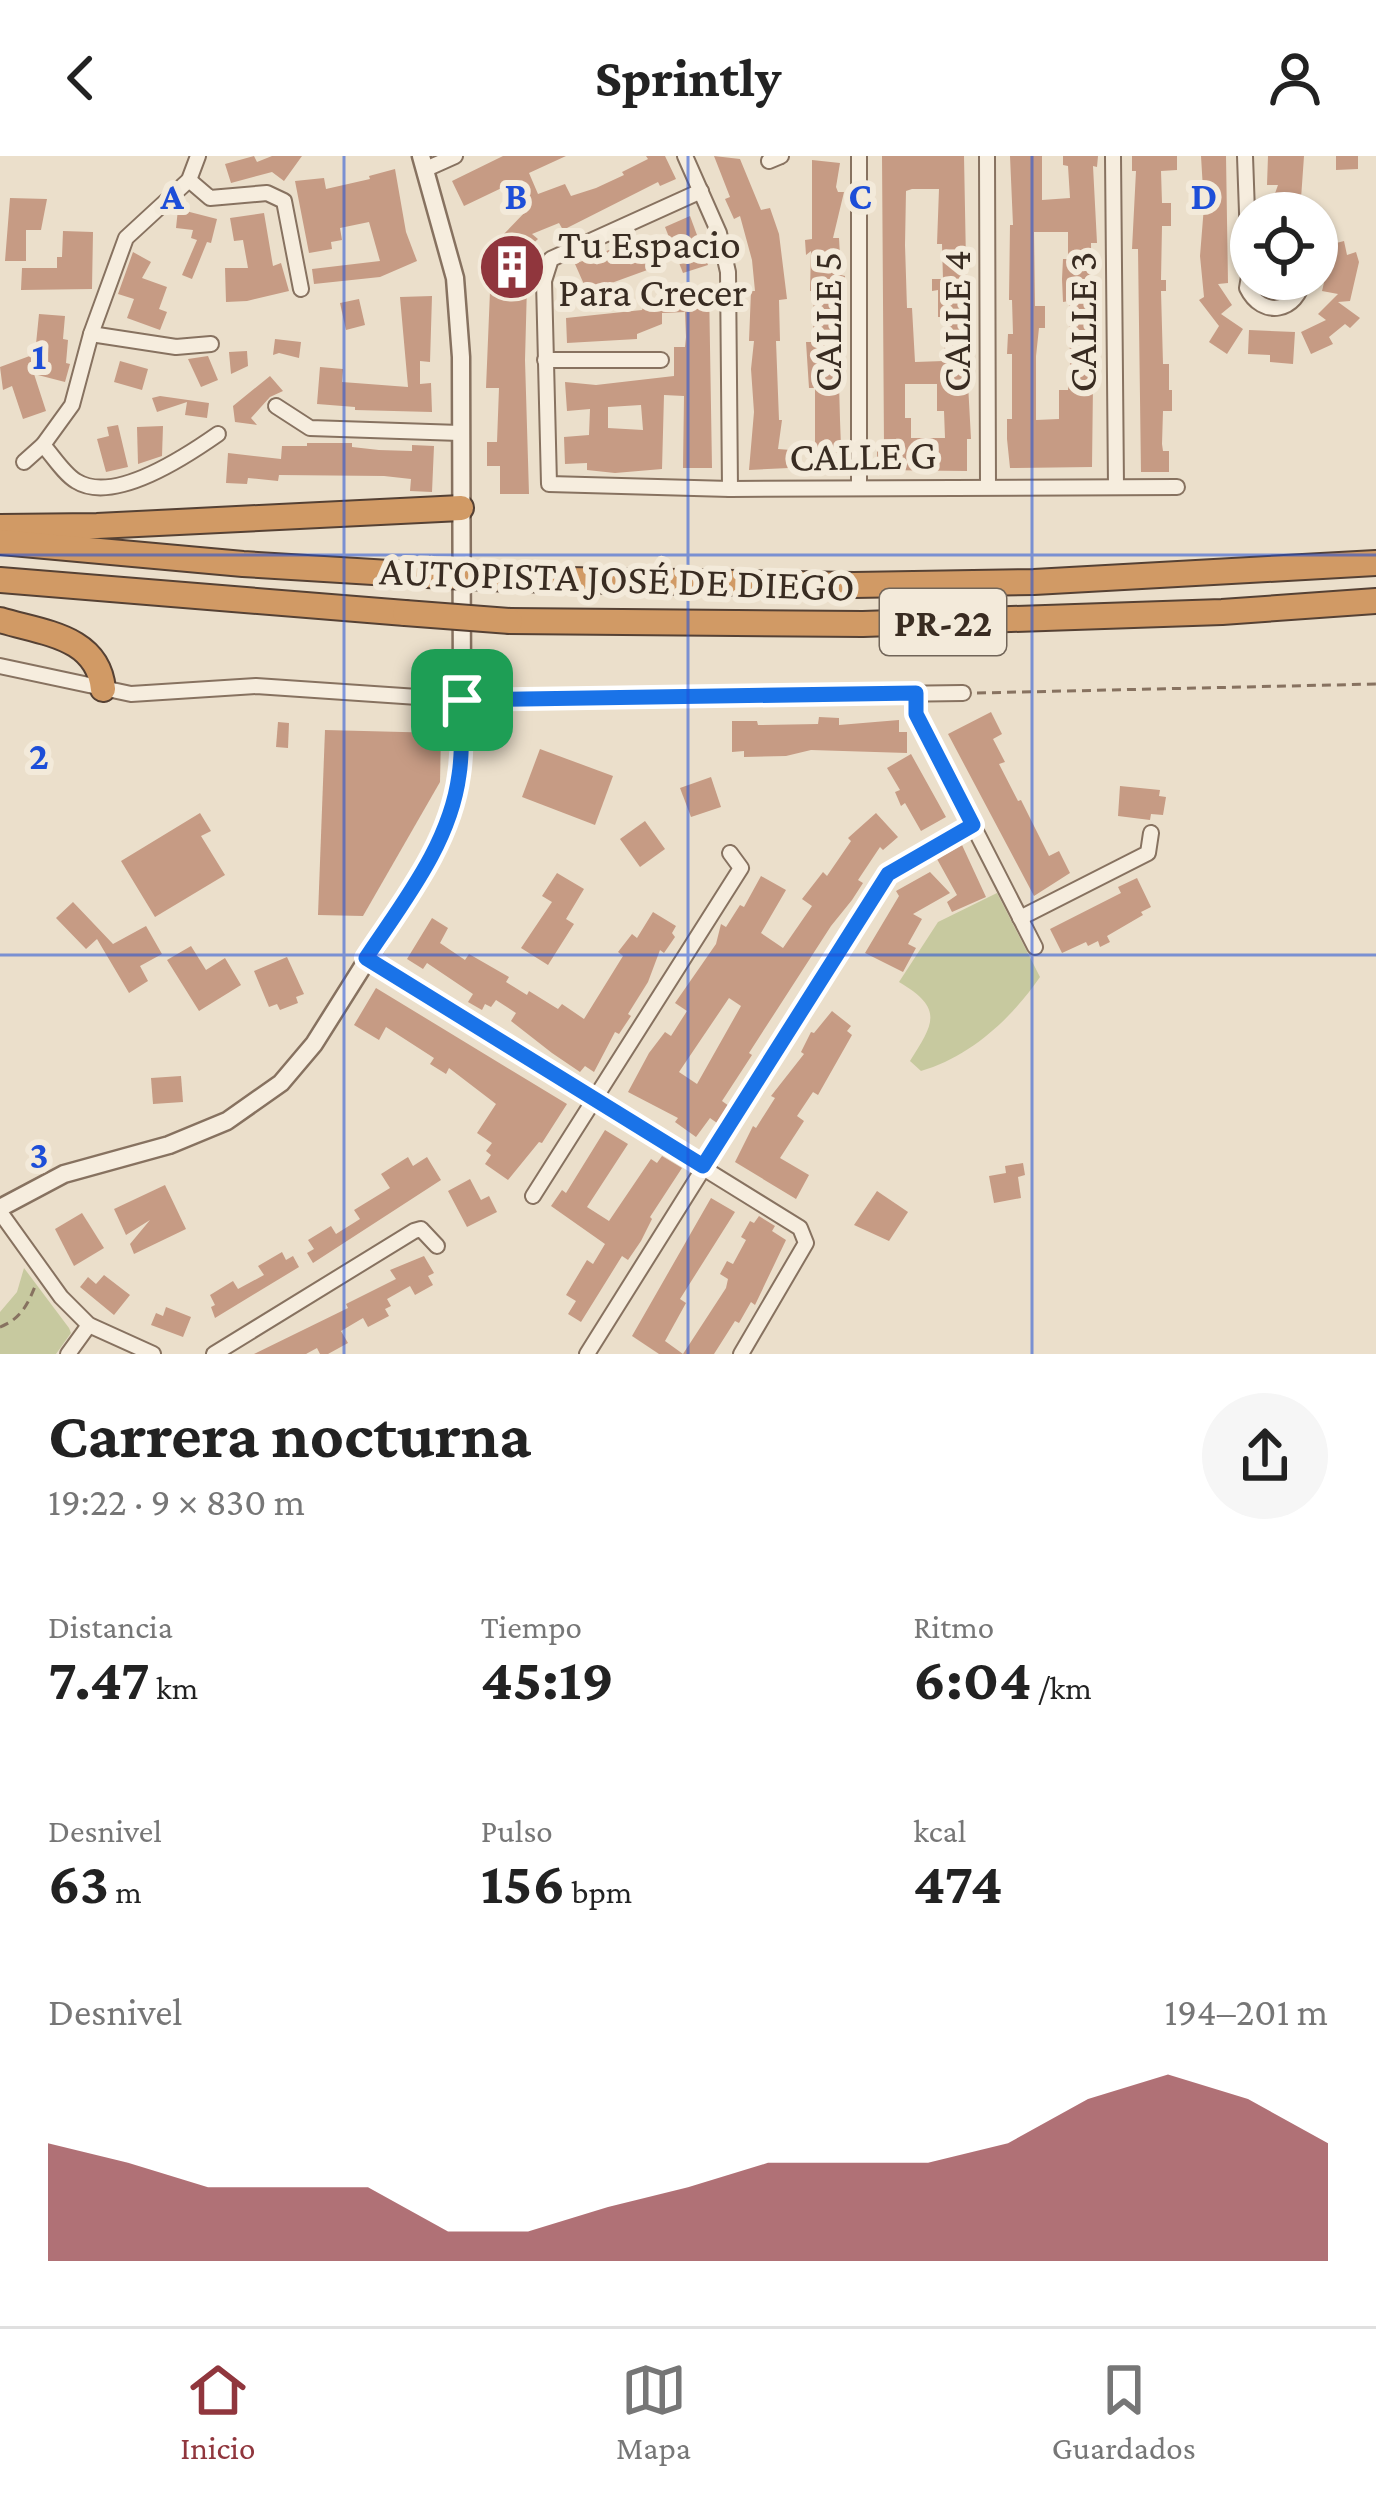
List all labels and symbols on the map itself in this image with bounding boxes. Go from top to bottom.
text: A [159,174,184,217]
text: B [505,174,527,217]
text: C [848,174,872,217]
text: D [1191,174,1217,217]
place label: Tu Espacio Para Crecer [558,220,747,315]
building icon: Tu Espacio Para Crecer [477,232,547,302]
street label: CALLE 4 [932,250,979,392]
street label: CALLE 5 [803,252,850,392]
street label: CALLE 3 [1058,252,1105,392]
text: 1 [32,334,46,377]
street label: CALLE G [789,430,937,480]
street label: AUTOPISTA JOSÉ DE DIEGO [379,546,855,610]
road number: PR-22 [880,589,1006,655]
pin [411,649,513,751]
text: 2 [29,734,49,777]
text: 3 [29,1133,49,1176]

